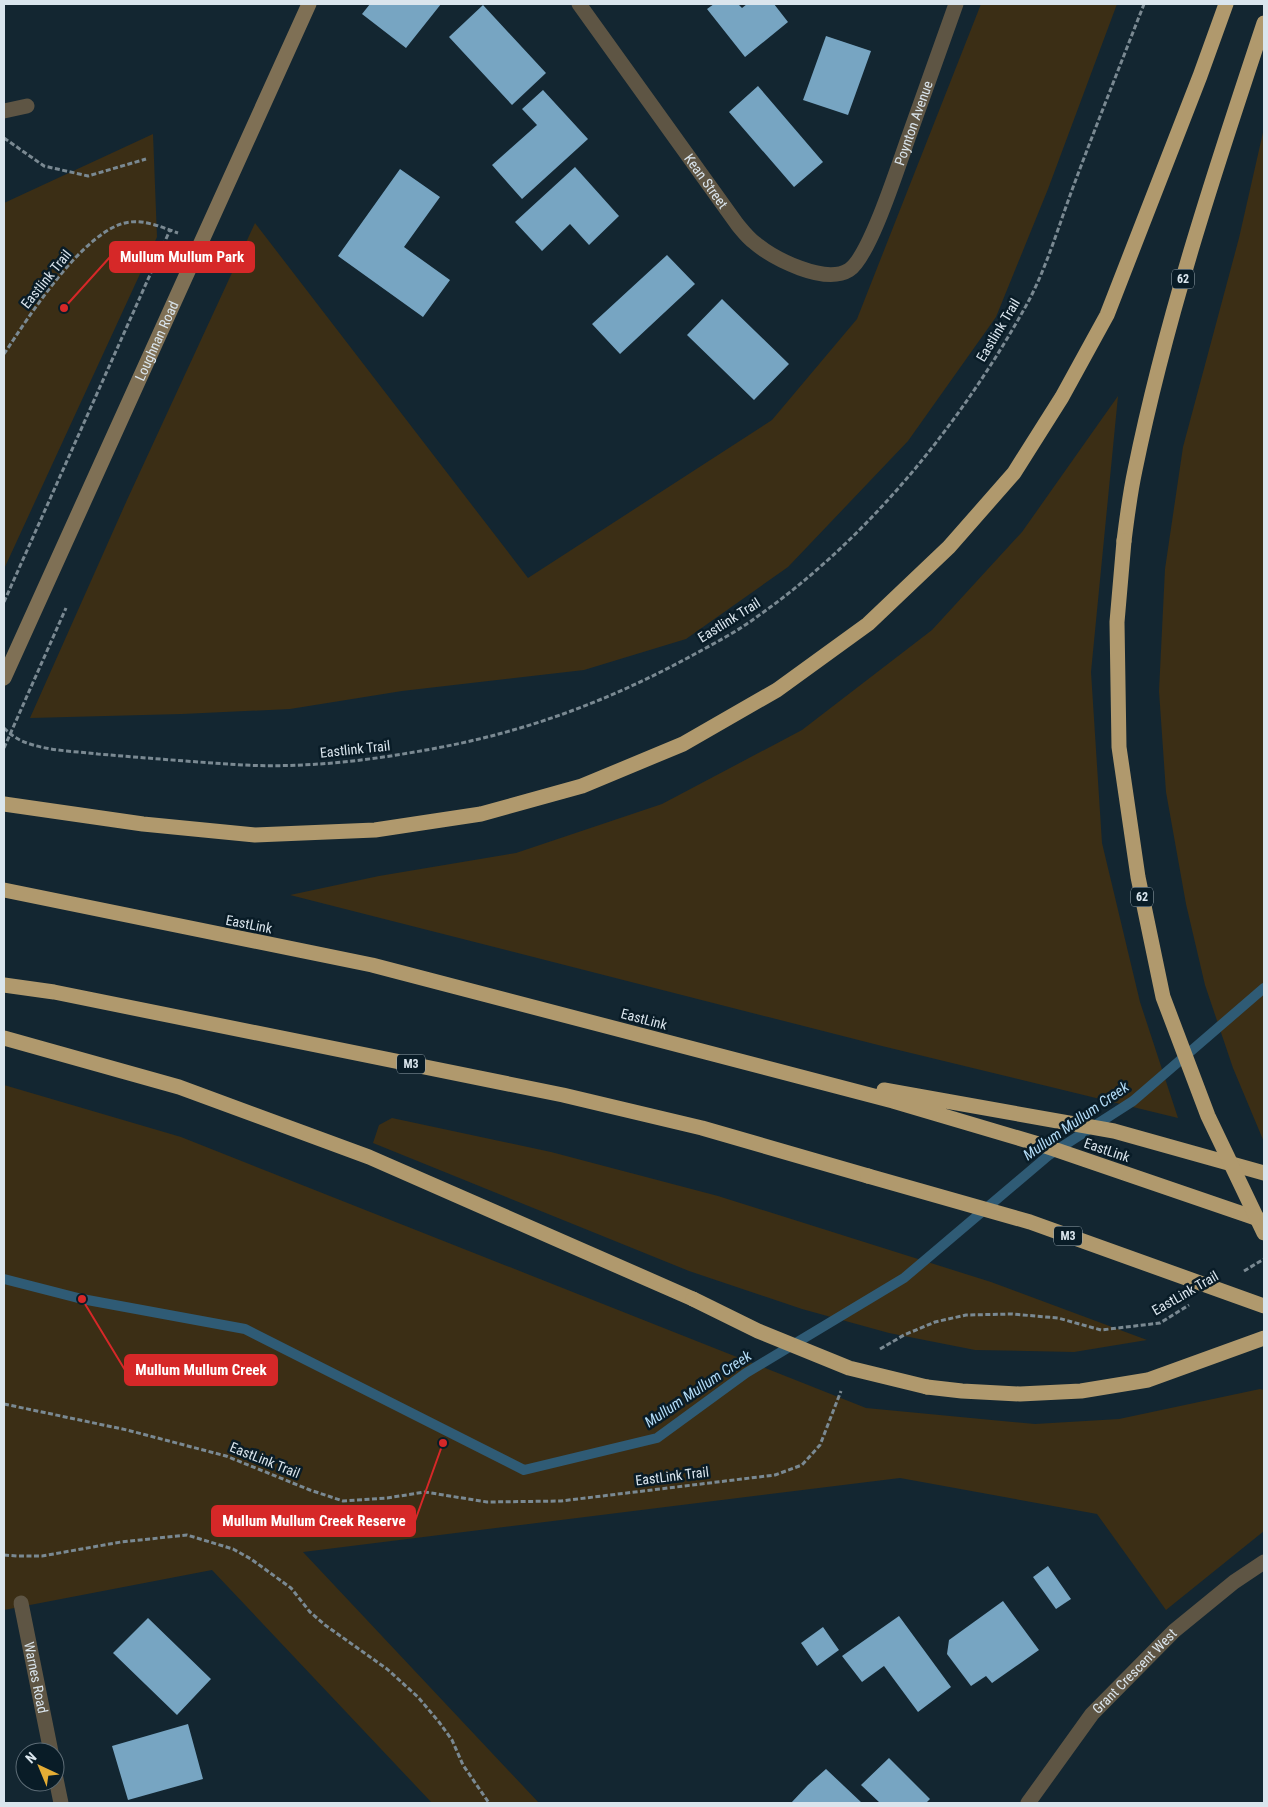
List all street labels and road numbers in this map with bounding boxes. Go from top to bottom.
street label: Poynton Avenue [891,78,936,167]
street label: Kean Street [681,151,731,212]
street label: Eastlink Trail [18,247,74,311]
road number: 62 [1172,270,1194,288]
street label: Eastlink Trail [973,296,1023,364]
street label: Loughnan Road [132,299,182,383]
street label: Eastlink Trail [695,595,763,645]
street label: Eastlink Trail [319,737,391,761]
road number: 62 [1131,888,1153,906]
street label: EastLink [224,912,274,936]
street label: EastLink [619,1005,670,1033]
road number: M3 [397,1054,425,1074]
street label: EastLink [1082,1135,1133,1165]
road number: M3 [1054,1226,1082,1246]
street label: EastLink Trail [1149,1268,1221,1318]
street label: EastLink Trail [228,1439,302,1481]
street label: EastLink Trail [634,1464,710,1488]
street label: Grant Crescent West [1089,1625,1180,1717]
street label: Warnes Road [21,1640,51,1715]

